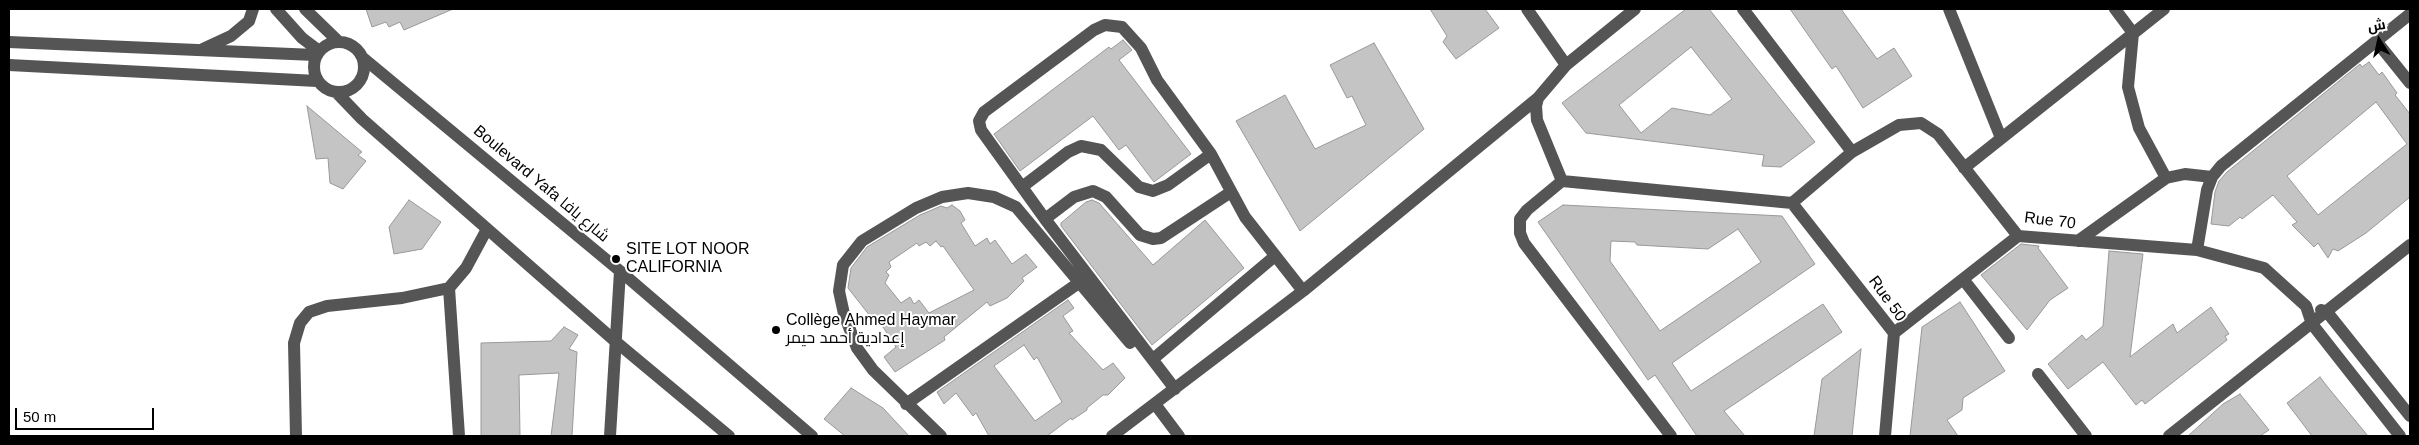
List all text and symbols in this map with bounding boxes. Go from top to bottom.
north arrow [2354,15,2404,65]
text: ش [2366,16,2387,35]
street label: Boulevard Yafa شارع يافا [469,122,613,246]
street label: Rue 70 [2023,208,2077,234]
place label: SITE LOT NOOR CALIFORNIA [626,240,750,278]
marker: SITE LOT NOOR CALIFORNIA [610,253,622,265]
street label: Rue 50 [1864,272,1910,326]
place label: Collège Ahmed Haymar إعدادية أحمد حيمر [786,311,956,349]
marker: Collège Ahmed Haymar إعدادية أحمد حيمر [770,324,782,336]
scale bar [18,398,156,430]
text: 50 m [23,408,56,425]

